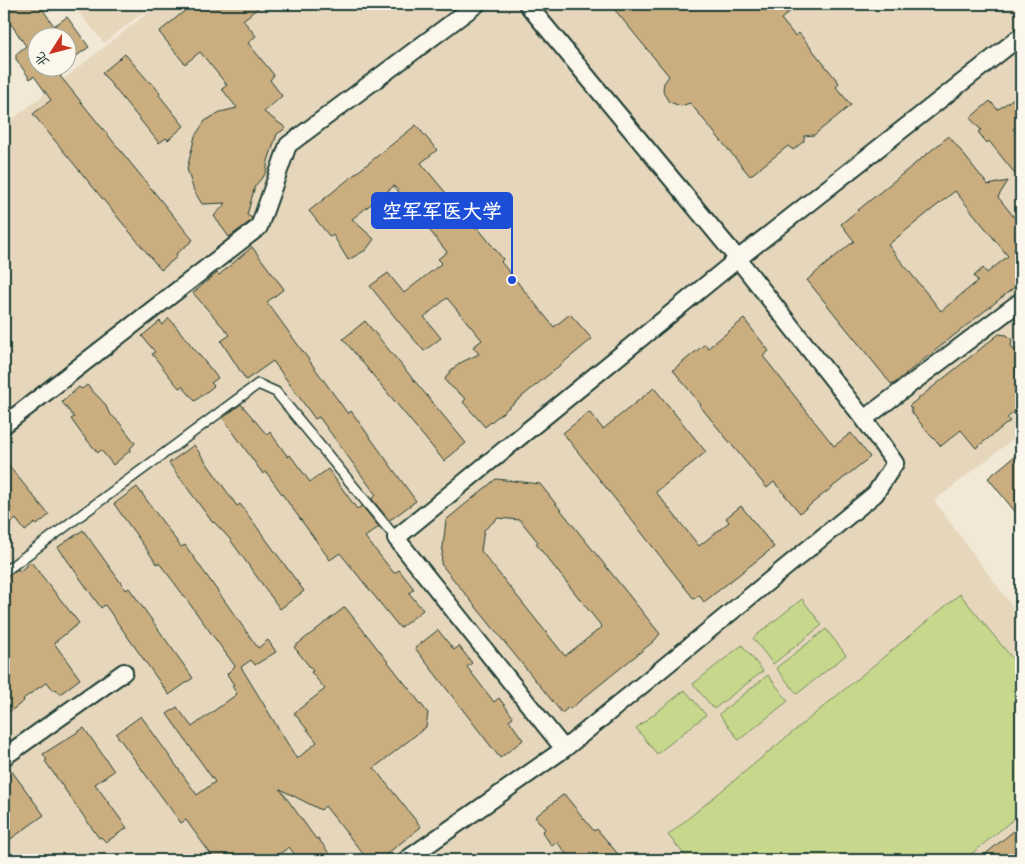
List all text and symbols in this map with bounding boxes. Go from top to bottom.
north arrow [28,28,78,78]
text: 北 [31,49,53,70]
callout: 空军军医大学 [372,193,512,228]
text: 空军军医大学 [382,199,502,223]

